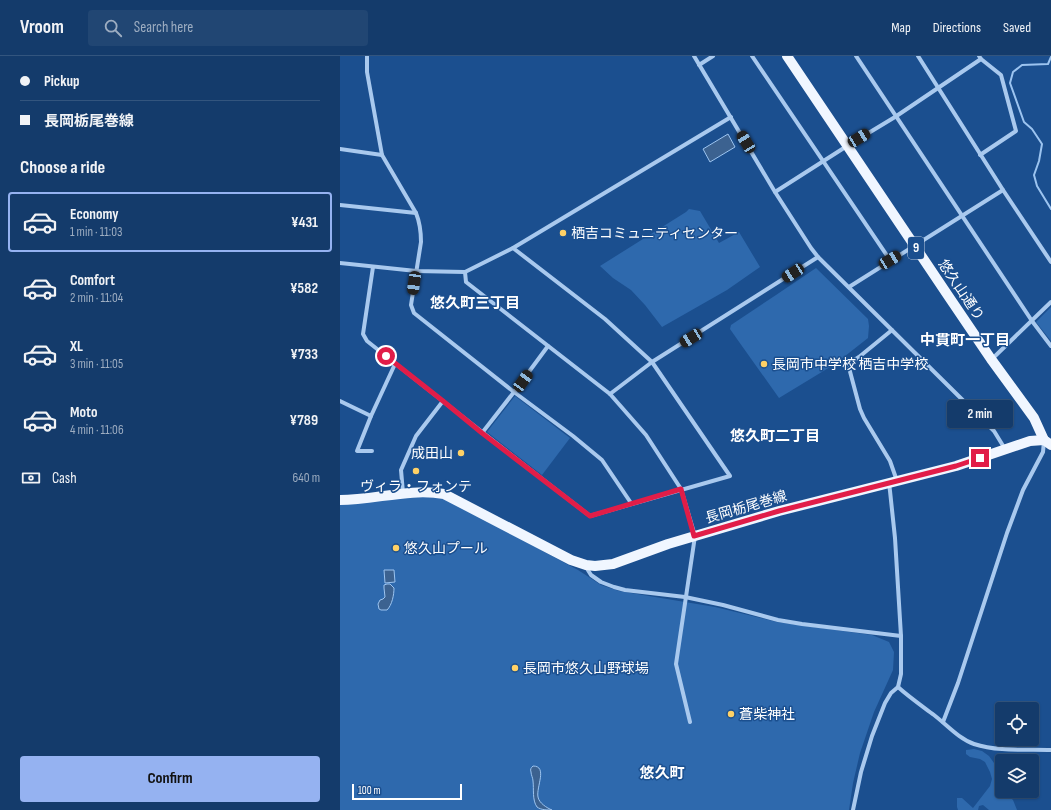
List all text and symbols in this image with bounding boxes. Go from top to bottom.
search box [88,10,368,46]
text: Vroom [20,16,64,39]
icon: search [102,17,124,39]
text: Search here [134,18,193,37]
text: Map [891,19,911,36]
text: Directions [933,19,981,36]
text: Saved [1003,19,1031,36]
text: Pickup [44,72,80,91]
text: 長岡栃尾巻線 [44,112,134,131]
car [846,127,872,149]
car [735,129,757,155]
text: Choose a ride [20,157,105,178]
icon: car [22,204,58,240]
text: Economy [70,205,119,224]
text: ¥431 [291,213,318,232]
text: 1 min · 11:03 [70,224,122,240]
place label: 栖吉コミュニティセンター [571,225,738,242]
marker: 栖吉コミュニティセンター [558,228,568,238]
road number: 9 [908,237,924,259]
car [877,249,903,271]
street label: 悠久山通り [934,256,988,324]
car [780,261,806,285]
icon: car [22,270,58,306]
car [406,270,422,296]
text: Comfort [70,271,115,290]
text: ¥582 [290,279,318,298]
text: 2 min · 11:04 [70,290,123,306]
district label: 悠久町三丁目 [430,294,520,313]
car [678,327,704,349]
district label: 中貫町一丁目 [920,331,1010,350]
icon: car [22,336,58,372]
text: XL [70,337,83,356]
text: ¥733 [290,345,318,364]
route start [377,347,395,365]
text: 3 min · 11:05 [70,356,123,372]
place label: 長岡市中学校 栖吉中学校 [772,356,928,373]
marker: 長岡市中学校 栖吉中学校 [759,359,769,369]
car [511,368,535,394]
callout: 2 min [947,400,1013,428]
icon: car [22,402,58,438]
text: Moto [70,403,97,422]
text: 2 min [968,406,992,422]
text: ¥789 [290,411,318,430]
text: 4 min · 11:06 [70,422,124,438]
district label: 悠久町二丁目 [730,427,820,446]
place label: 成田山 [411,445,453,462]
marker: 成田山 [456,448,466,458]
route end [971,449,989,467]
marker: ヴィラ・フォンテ [411,466,421,476]
icon: cash [20,467,42,489]
text: Cash [52,469,77,488]
text: 640 m [292,470,320,486]
place label: ヴィラ・フォンテ [360,478,472,495]
street label: 長岡栃尾巻線 [703,487,789,527]
place label: 悠久山プール [404,540,488,557]
marker: 悠久山プール [391,543,401,553]
place label: 長岡市悠久山野球場 [523,660,649,677]
marker: 長岡市悠久山野球場 [510,663,520,673]
map controls [995,702,1039,798]
button: locate [995,702,1039,746]
place label: 蒼柴神社 [739,706,795,723]
marker: 蒼柴神社 [726,709,736,719]
button: layers [995,754,1039,798]
button: Confirm [20,756,320,802]
district label: 悠久町 [639,764,685,783]
scale bar [352,782,462,801]
text: 100 m [358,784,380,797]

